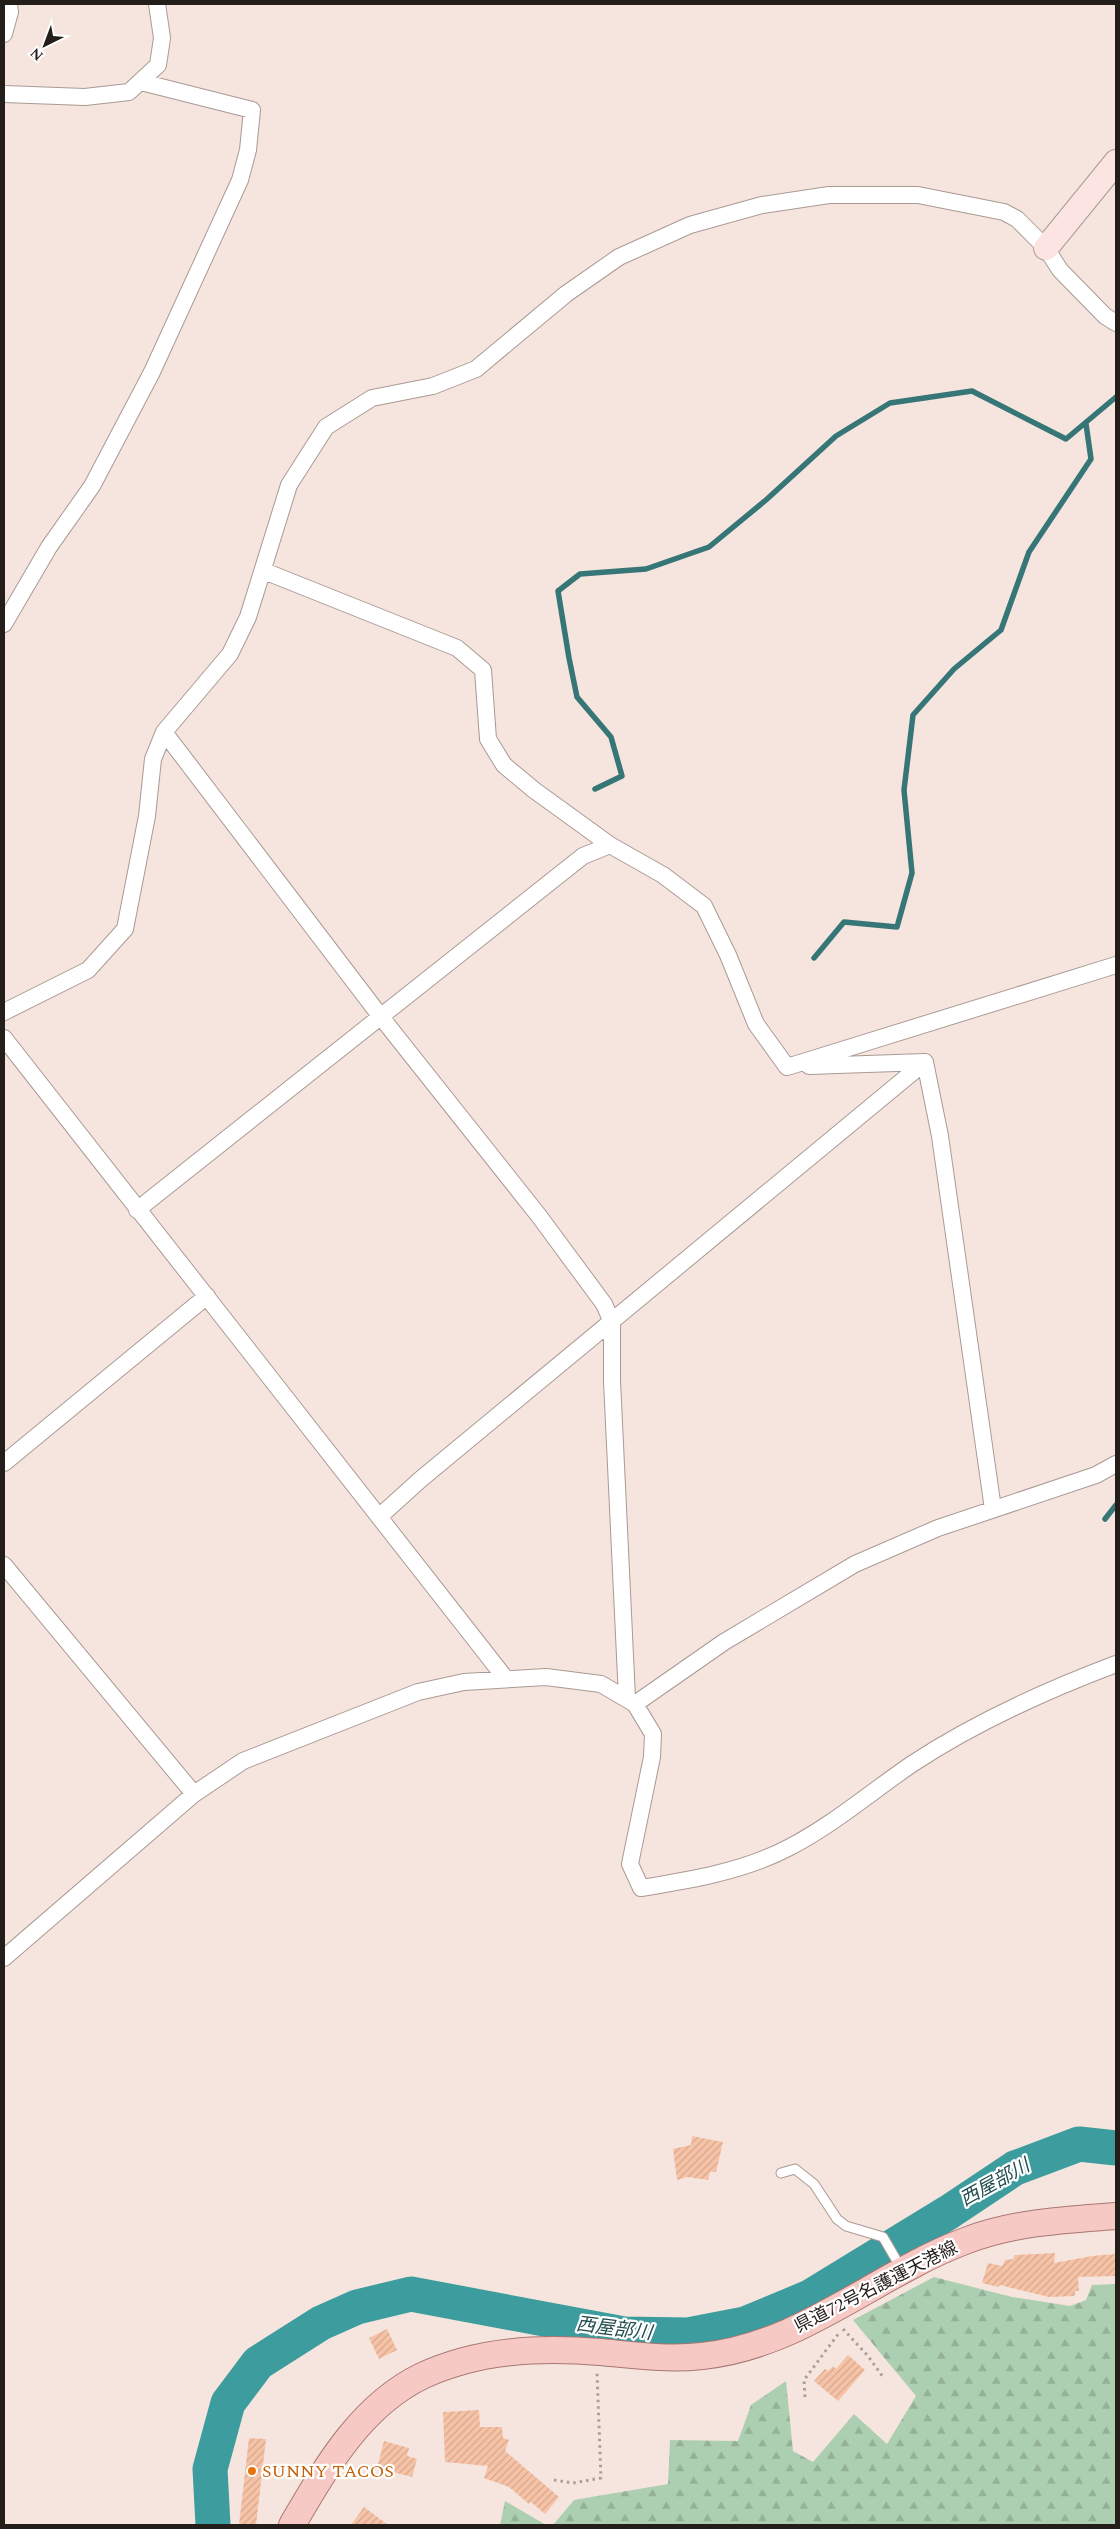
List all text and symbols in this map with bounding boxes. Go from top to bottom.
north arrow [20,20,70,70]
text: N [25,43,48,66]
water label: 西屋部川 [955,2151,1037,2214]
street label: 県道72号名護運天港線 [790,2234,962,2340]
water label: 西屋部川 [575,2310,655,2348]
place label: SUNNY TACOS [262,2458,394,2485]
marker: SUNNY TACOS [246,2465,258,2477]

